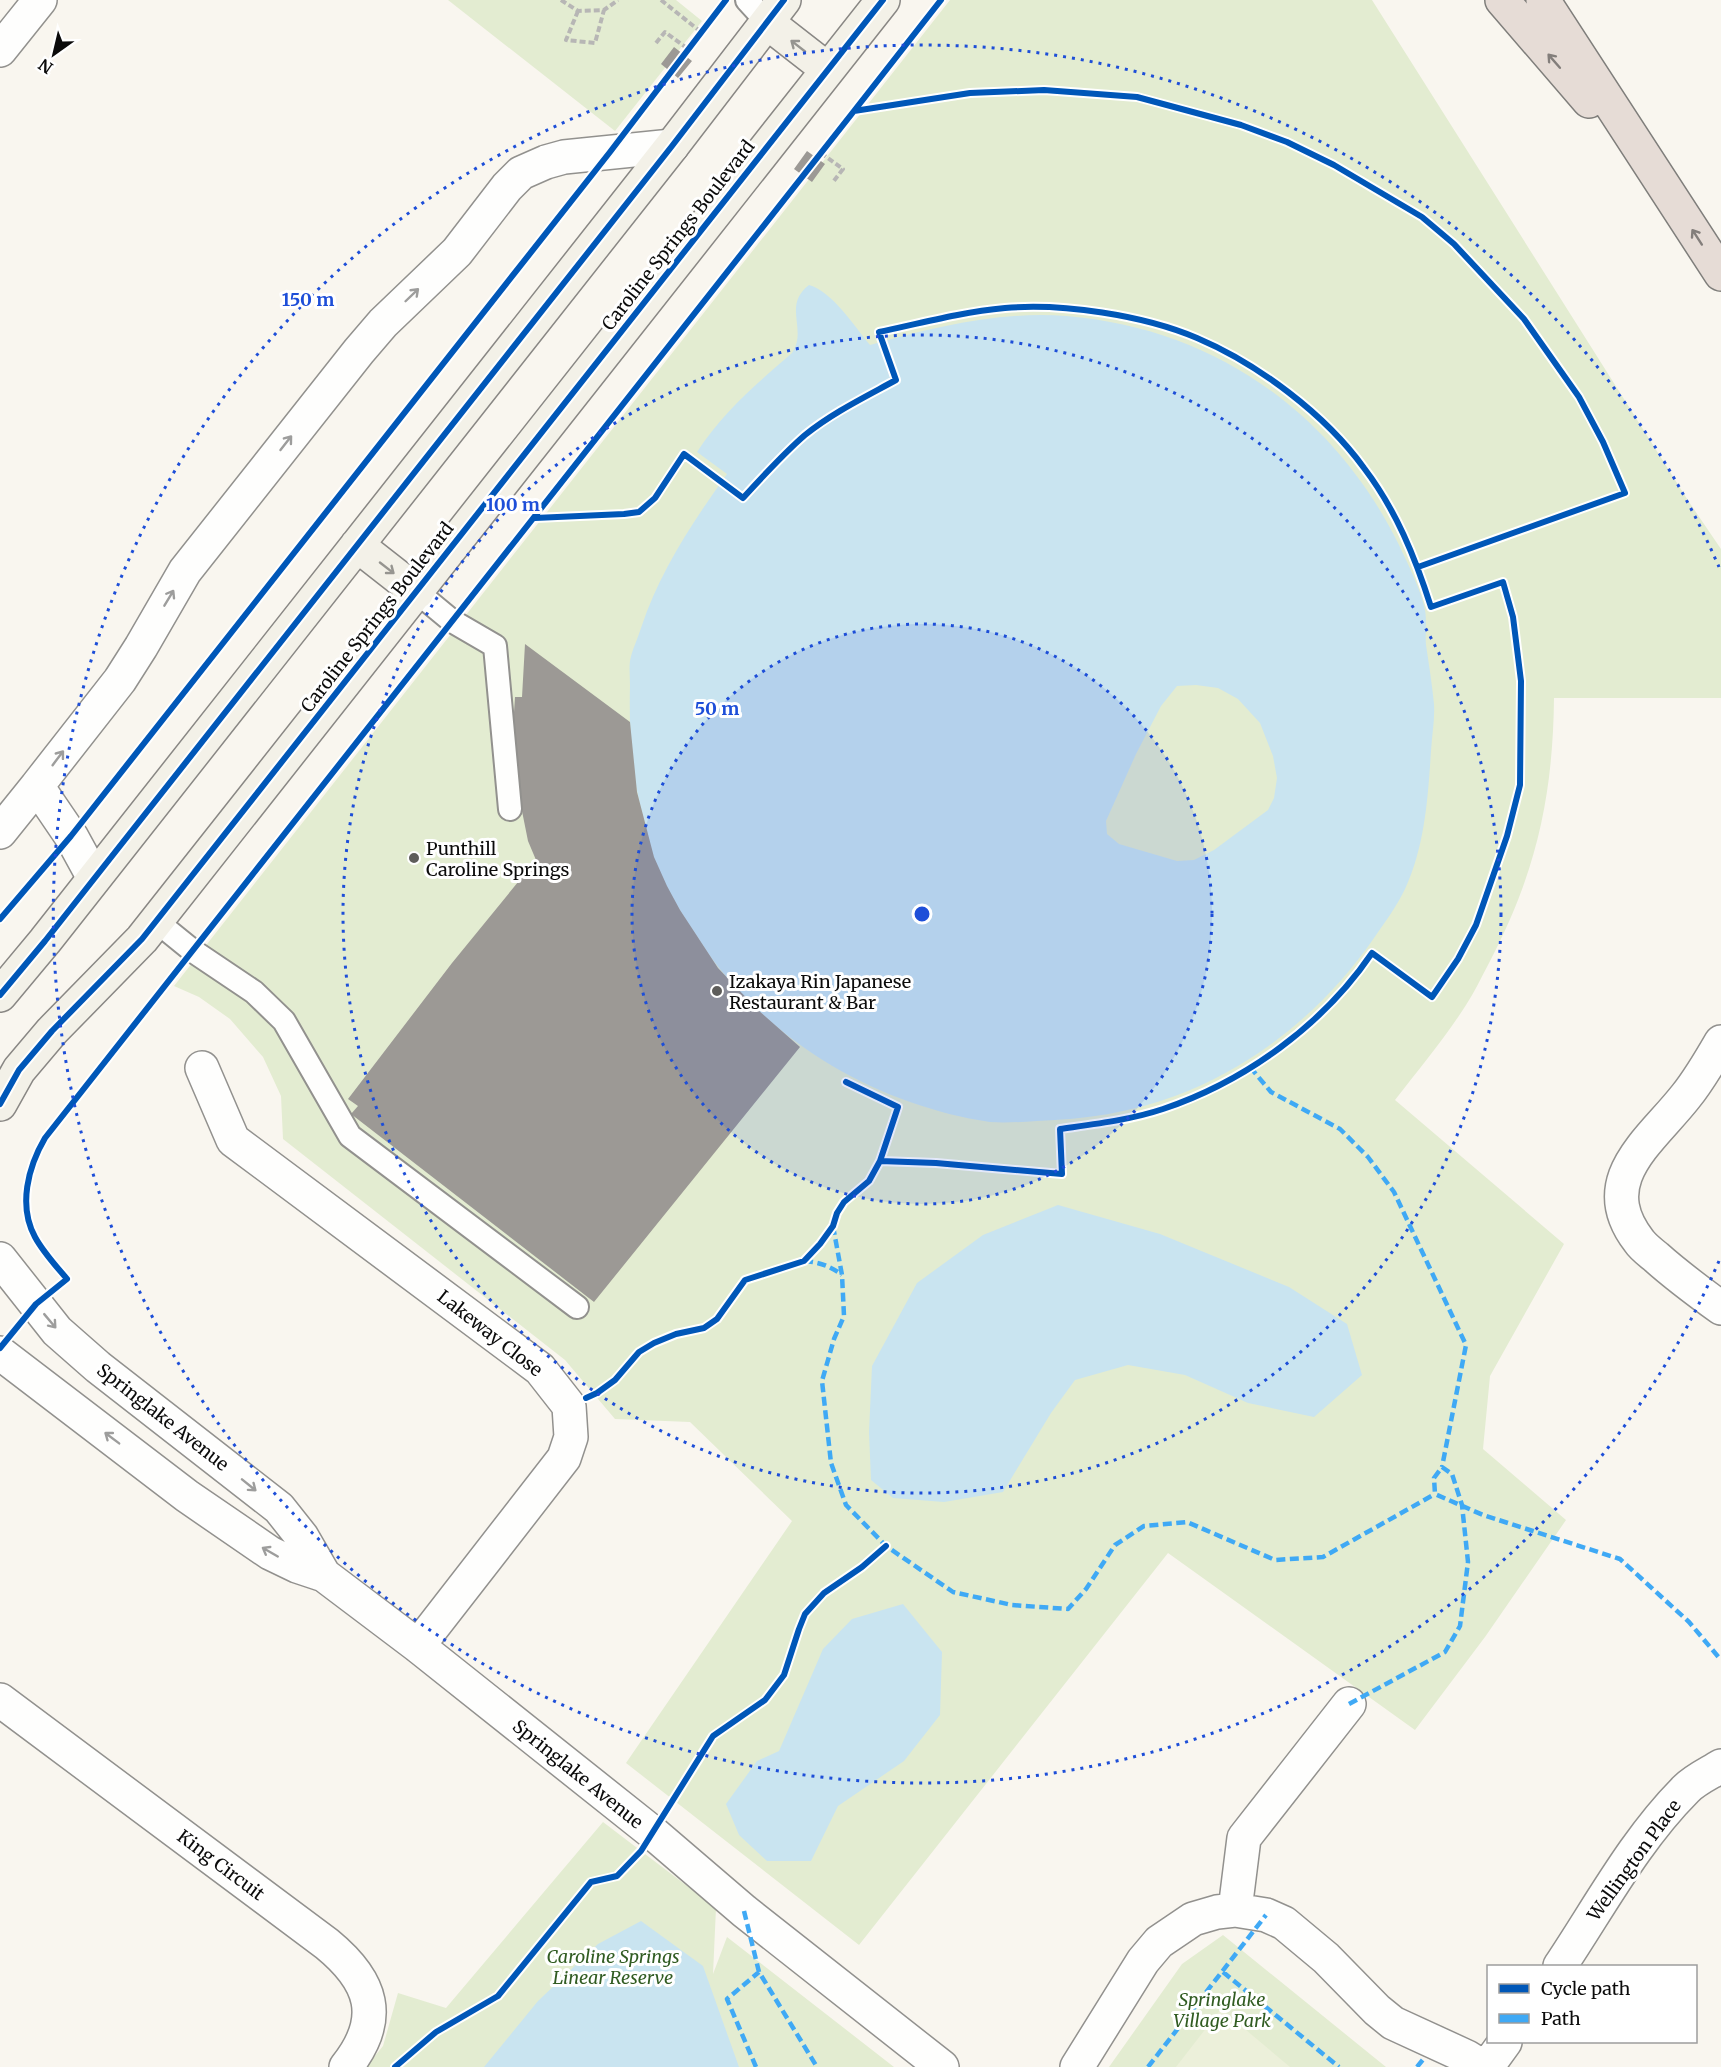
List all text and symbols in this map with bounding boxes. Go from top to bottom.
north arrow [24,24,84,84]
one-way arrow [790,40,806,53]
one-way arrow [1547,53,1560,69]
text: N [34,54,56,78]
street label: Caroline Springs Boulevard [597,135,760,335]
one-way arrow [1691,229,1703,246]
one-way arrow [405,287,420,302]
text: 150 m [282,288,334,311]
one-way arrow [280,435,293,451]
text: 100 m [486,493,540,516]
street label: Caroline Springs Boulevard [296,517,459,717]
one-way arrow [379,562,395,575]
one-way arrow [163,590,175,607]
text: 50 m [695,697,739,720]
one-way arrow [52,751,64,767]
place label: Punthill Caroline Springs [426,837,570,881]
marker: Punthill Caroline Springs [407,851,421,865]
centre of rings [912,904,932,924]
place label: Izakaya Rin Japanese Restaurant & Bar [729,970,911,1014]
marker: Izakaya Rin Japanese Restaurant & Bar [710,984,724,998]
street label: Lakeway Close [433,1285,547,1381]
one-way arrow [43,1313,56,1329]
street label: Springlake Avenue [92,1358,234,1476]
one-way arrow [104,1432,120,1445]
one-way arrow [241,1478,257,1491]
one-way arrow [262,1545,279,1557]
street label: Springlake Avenue [508,1714,648,1834]
street label: Wellington Place [1582,1795,1686,1926]
street label: King Circuit [173,1825,269,1905]
park label: Caroline Springs Linear Reserve [547,1945,680,1989]
legend [1487,1965,1697,2043]
text: Cycle path [1541,1977,1631,2000]
park label: Springlake Village Park [1173,1988,1271,2032]
text: Path [1541,2007,1581,2030]

